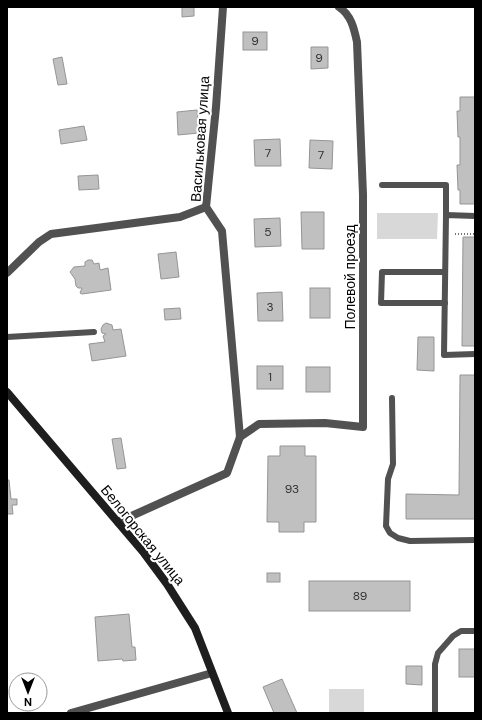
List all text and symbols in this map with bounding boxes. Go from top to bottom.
house number: 9 [251,33,259,49]
house number: 9 [315,50,323,66]
street label: Васильковая улица [187,75,213,203]
house number: 7 [265,145,271,161]
house number: 7 [318,147,324,163]
house number: 5 [264,224,272,240]
street label: Полевой проезд [341,224,359,330]
house number: 3 [266,299,274,315]
house number: 1 [268,369,272,385]
street label: Белогорская улица [97,481,189,589]
house number: 93 [285,481,299,497]
house number: 89 [353,588,367,604]
north arrow [8,672,48,712]
text: N [24,695,32,709]

